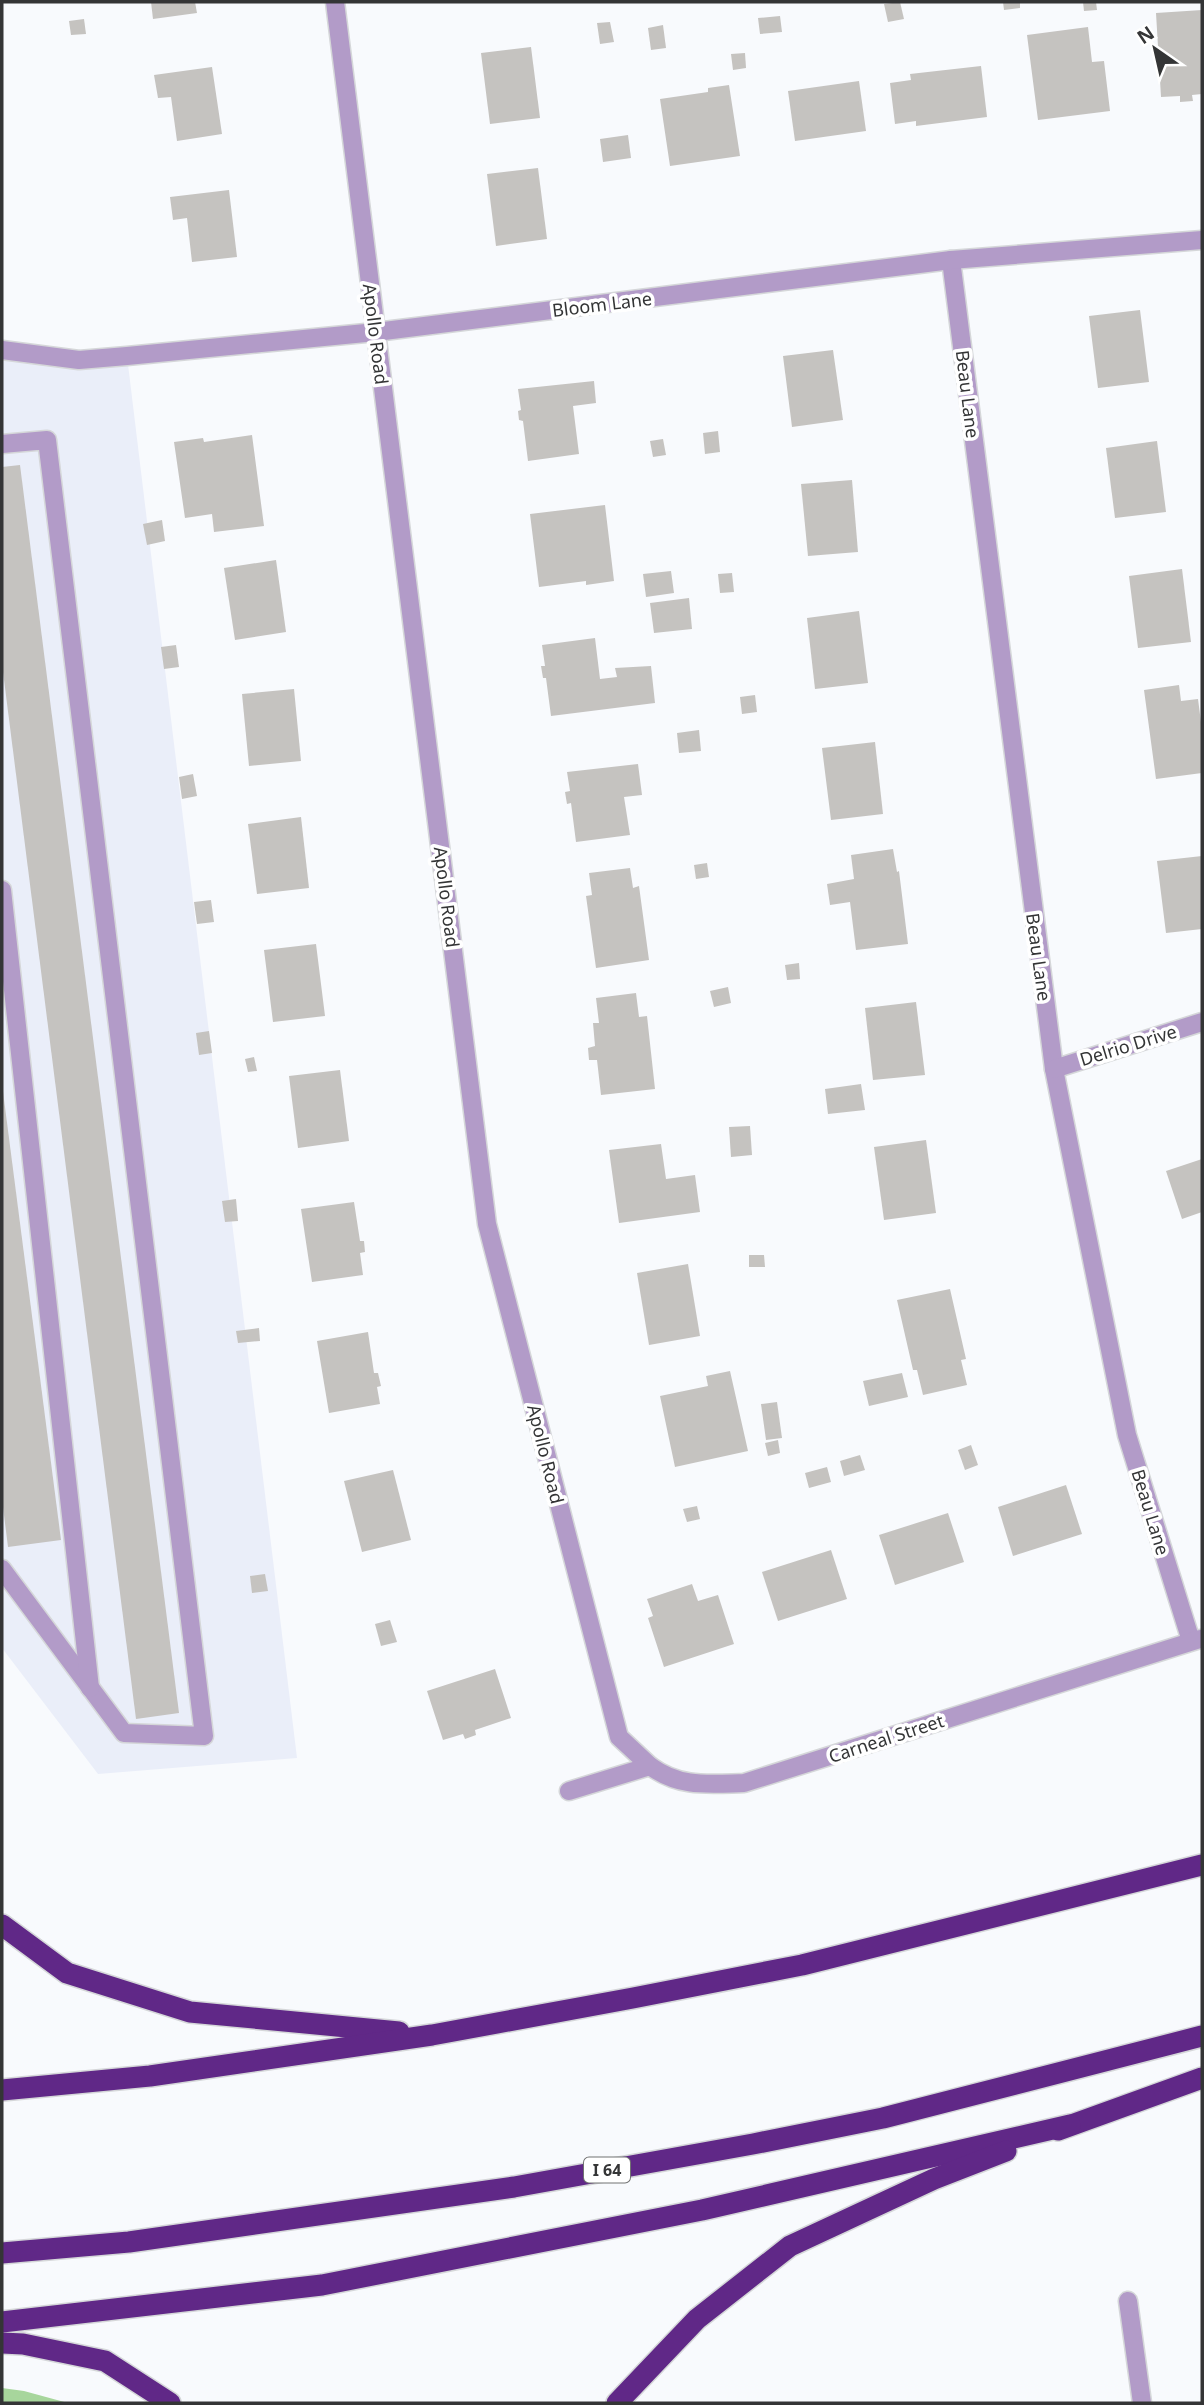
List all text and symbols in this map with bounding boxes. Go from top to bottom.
north arrow [1120,14,1190,84]
text: N [1132,20,1159,50]
street label: Apollo Road [358,282,394,386]
street label: Bloom Lane [551,286,653,322]
street label: Beau Lane [951,349,985,439]
street label: Apollo Road [429,845,465,949]
street label: Beau Lane [1021,911,1057,1003]
street label: Delrio Drive [1077,1019,1179,1071]
street label: Apollo Road [522,1402,570,1506]
street label: Beau Lane [1127,1466,1175,1558]
street label: Carneal Street [825,1708,947,1768]
road number: I 64 [584,2158,630,2182]

